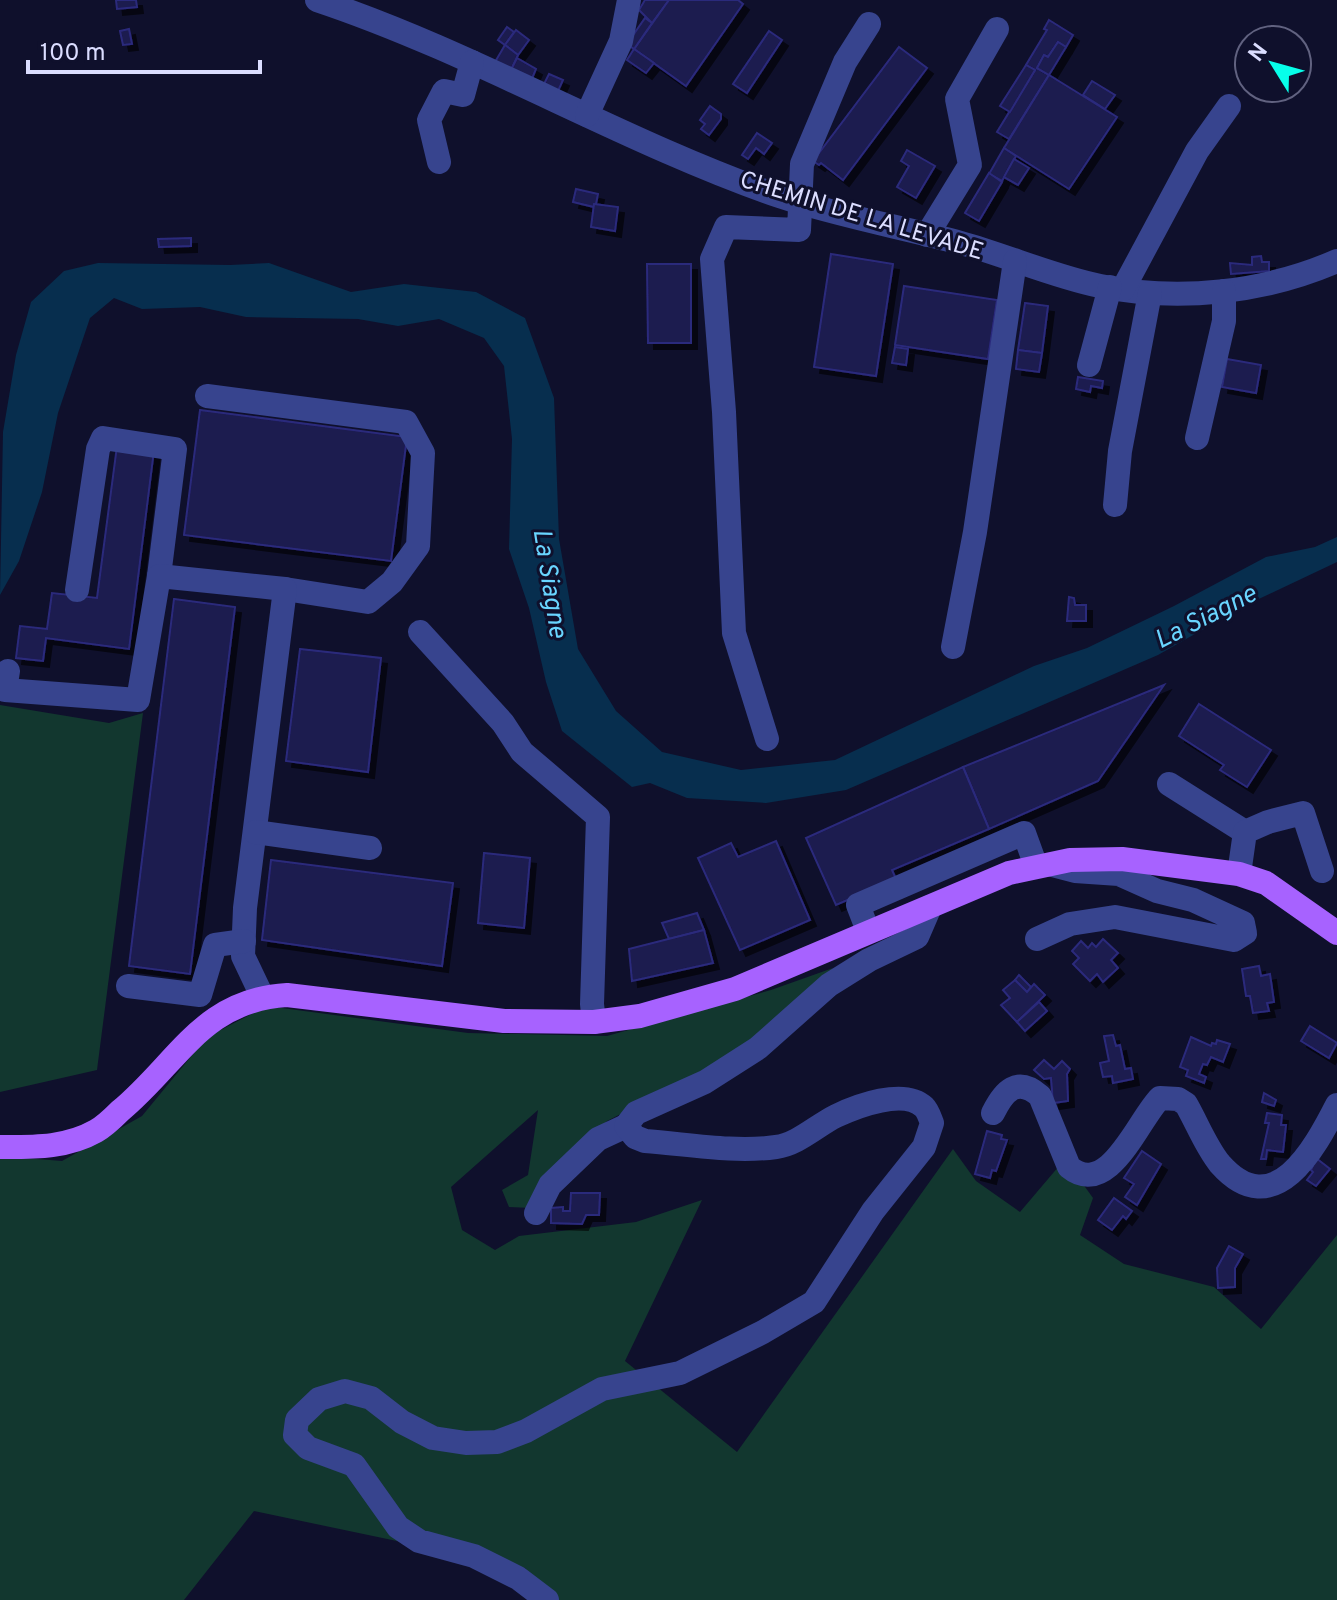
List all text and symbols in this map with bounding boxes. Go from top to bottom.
scale bar [28,24,260,74]
north arrow [1233,24,1313,104]
text: 100 m [40,39,106,69]
text: N [1243,39,1275,68]
street label: CHEMIN DE LA LEVADE [736,166,987,268]
water label: La Siagne [524,526,574,641]
water label: La Siagne [1150,578,1263,658]

